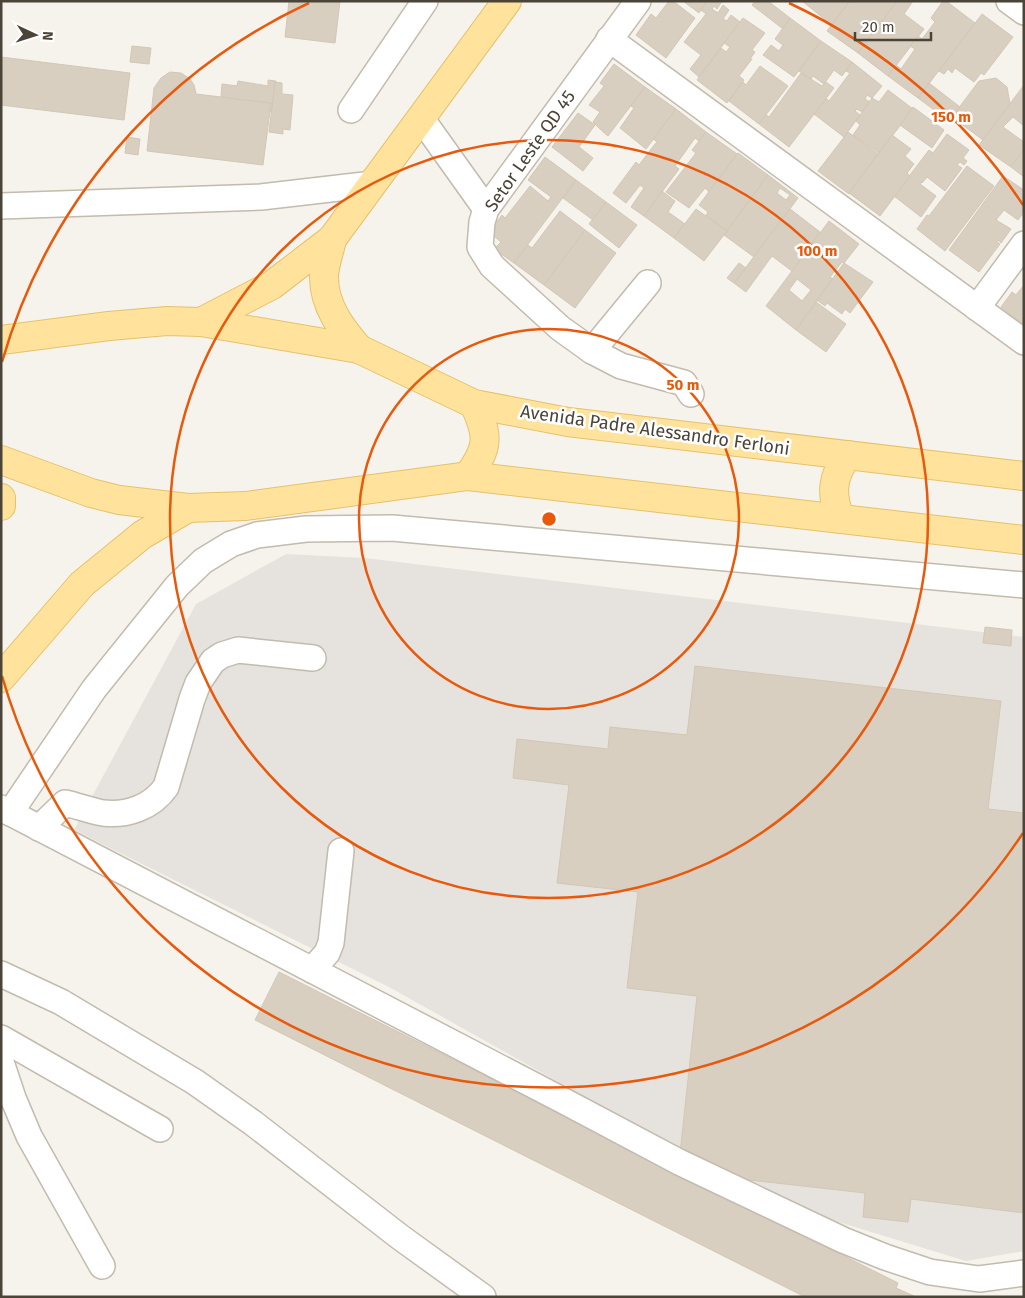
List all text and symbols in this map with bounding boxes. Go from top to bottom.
north arrow [10,10,60,60]
scale bar [855,10,931,42]
text: 20 m [862,18,895,36]
text: N [39,31,56,41]
street label: Setor Leste QD 45 [480,86,580,216]
text: 150 m [931,108,971,126]
text: 100 m [797,242,837,260]
text: 50 m [666,376,700,394]
street label: Avenida Padre Alessandro Ferloni [519,400,791,460]
centre of rings [540,510,558,528]

